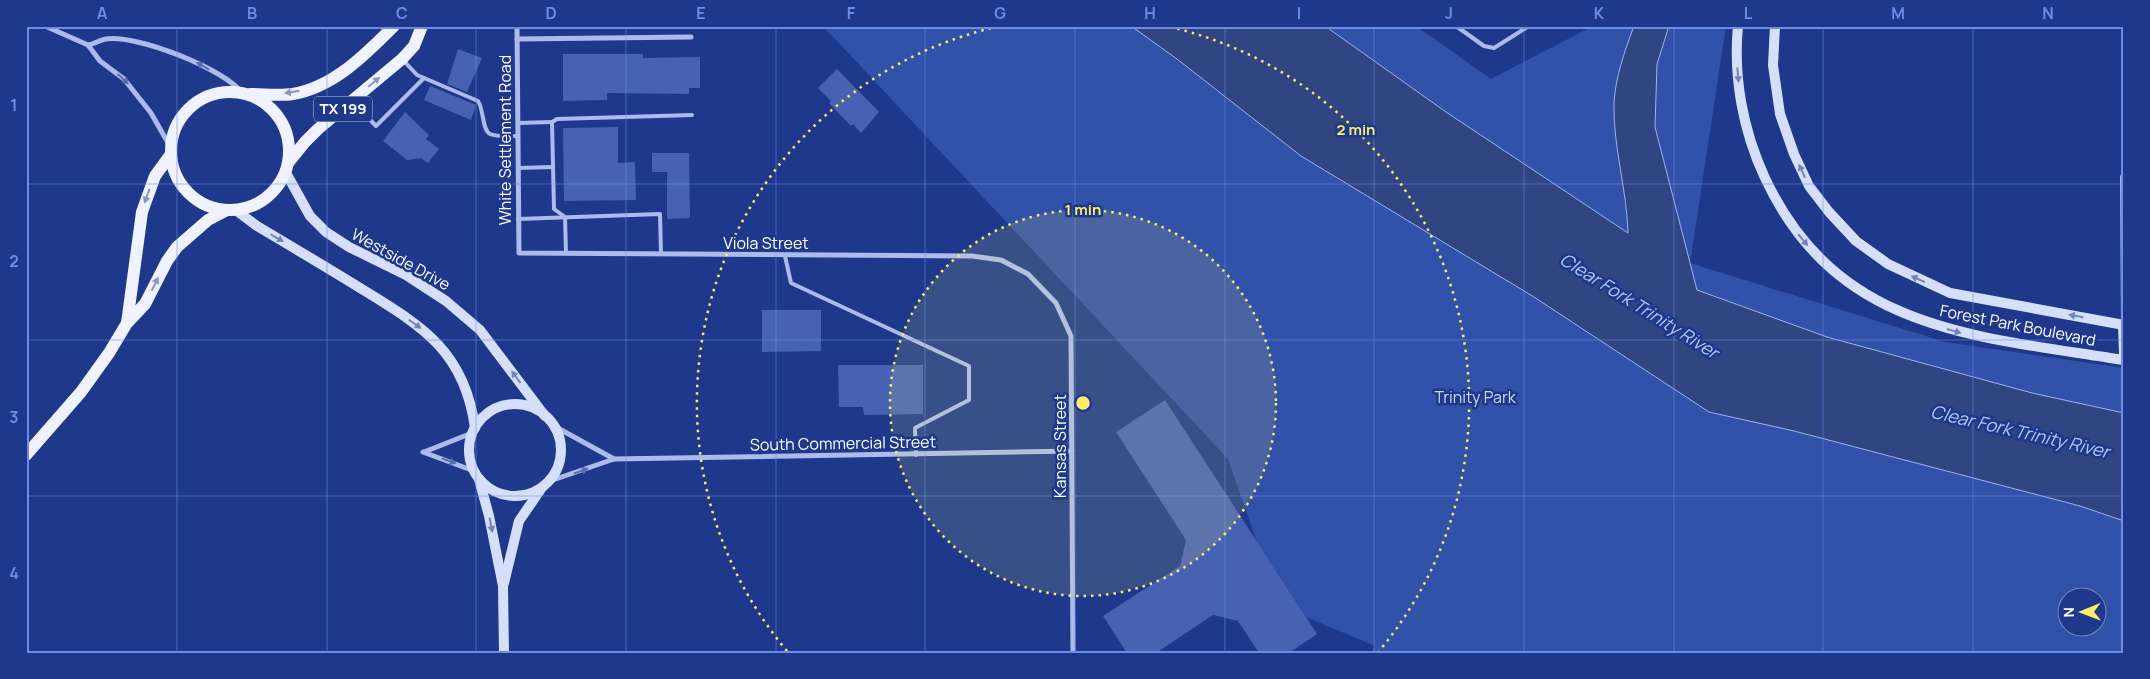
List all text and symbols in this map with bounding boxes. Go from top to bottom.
text: A [97,2,108,24]
text: B [247,2,257,24]
text: C [396,2,408,24]
text: D [545,2,557,24]
text: E [696,2,706,24]
text: F [847,2,856,24]
text: G [994,2,1006,24]
text: H [1144,2,1156,24]
text: I [1297,2,1301,24]
text: J [1445,2,1453,24]
text: K [1594,2,1605,24]
text: L [1744,2,1753,24]
text: M [1891,2,1905,24]
text: N [2042,2,2054,24]
street label: White Settlement Road [494,55,516,225]
one-way arrow [195,62,210,70]
one-way arrow [1734,67,1742,83]
one-way arrow [117,73,129,84]
one-way arrow [368,77,380,88]
one-way arrow [284,89,300,97]
text: 1 [10,94,18,116]
road number: TX 199 [314,96,372,122]
text: 2 min [1336,119,1376,140]
one-way arrow [1798,164,1806,178]
one-way arrow [143,189,151,204]
text: 1 min [1065,199,1101,220]
street label: Westside Drive [348,223,454,295]
street label: Viola Street [723,232,809,254]
one-way arrow [270,234,285,242]
one-way arrow [1797,234,1808,246]
water label: Clear Fork Trinity River [1556,247,1726,365]
text: 2 [9,250,19,272]
one-way arrow [1911,275,1925,283]
one-way arrow [152,277,160,291]
street label: Forest Park Boulevard [1938,299,2098,351]
one-way arrow [2067,312,2083,320]
one-way arrow [409,319,422,329]
one-way arrow [1947,328,1962,336]
one-way arrow [511,370,521,384]
park label: Trinity Park [1434,386,1517,408]
street label: Kansas Street [1049,394,1071,498]
centre of rings [1074,394,1092,412]
water label: Clear Fork Trinity River [1928,399,2114,464]
text: 3 [9,406,19,428]
street label: South Commercial Street [750,430,936,456]
one-way arrow [441,458,456,466]
one-way arrow [573,466,588,474]
one-way arrow [487,517,495,533]
text: 4 [9,562,19,584]
north arrow [2058,586,2108,636]
text: N [2059,607,2078,617]

